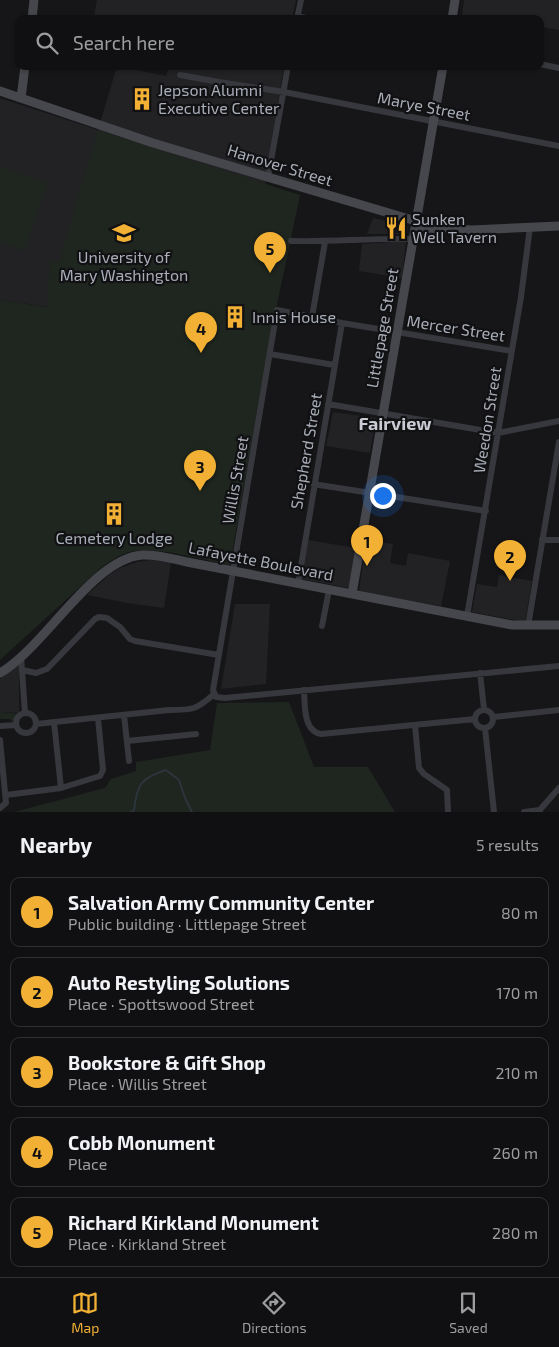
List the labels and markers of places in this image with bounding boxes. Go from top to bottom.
place label: Jepson Alumni Executive Center [158,80,280,117]
building icon: Jepson Alumni Executive Center [129,86,155,112]
place label: Sunken Well Tavern [412,209,497,246]
restaurant icon: Sunken Well Tavern [383,215,409,241]
school or university icon: University of Mary Washington [111,220,137,246]
pin: 5 [254,232,286,273]
place label: University of Mary Washington [60,247,188,284]
building icon: Innis House [222,304,248,330]
place label: Innis House [252,307,336,326]
pin: 4 [185,312,217,353]
pin: 3 [184,450,216,491]
building icon: Cemetery Lodge [101,501,127,527]
pin: 1 [351,525,383,566]
place label: Cemetery Lodge [55,528,173,547]
pin: 2 [494,540,526,581]

